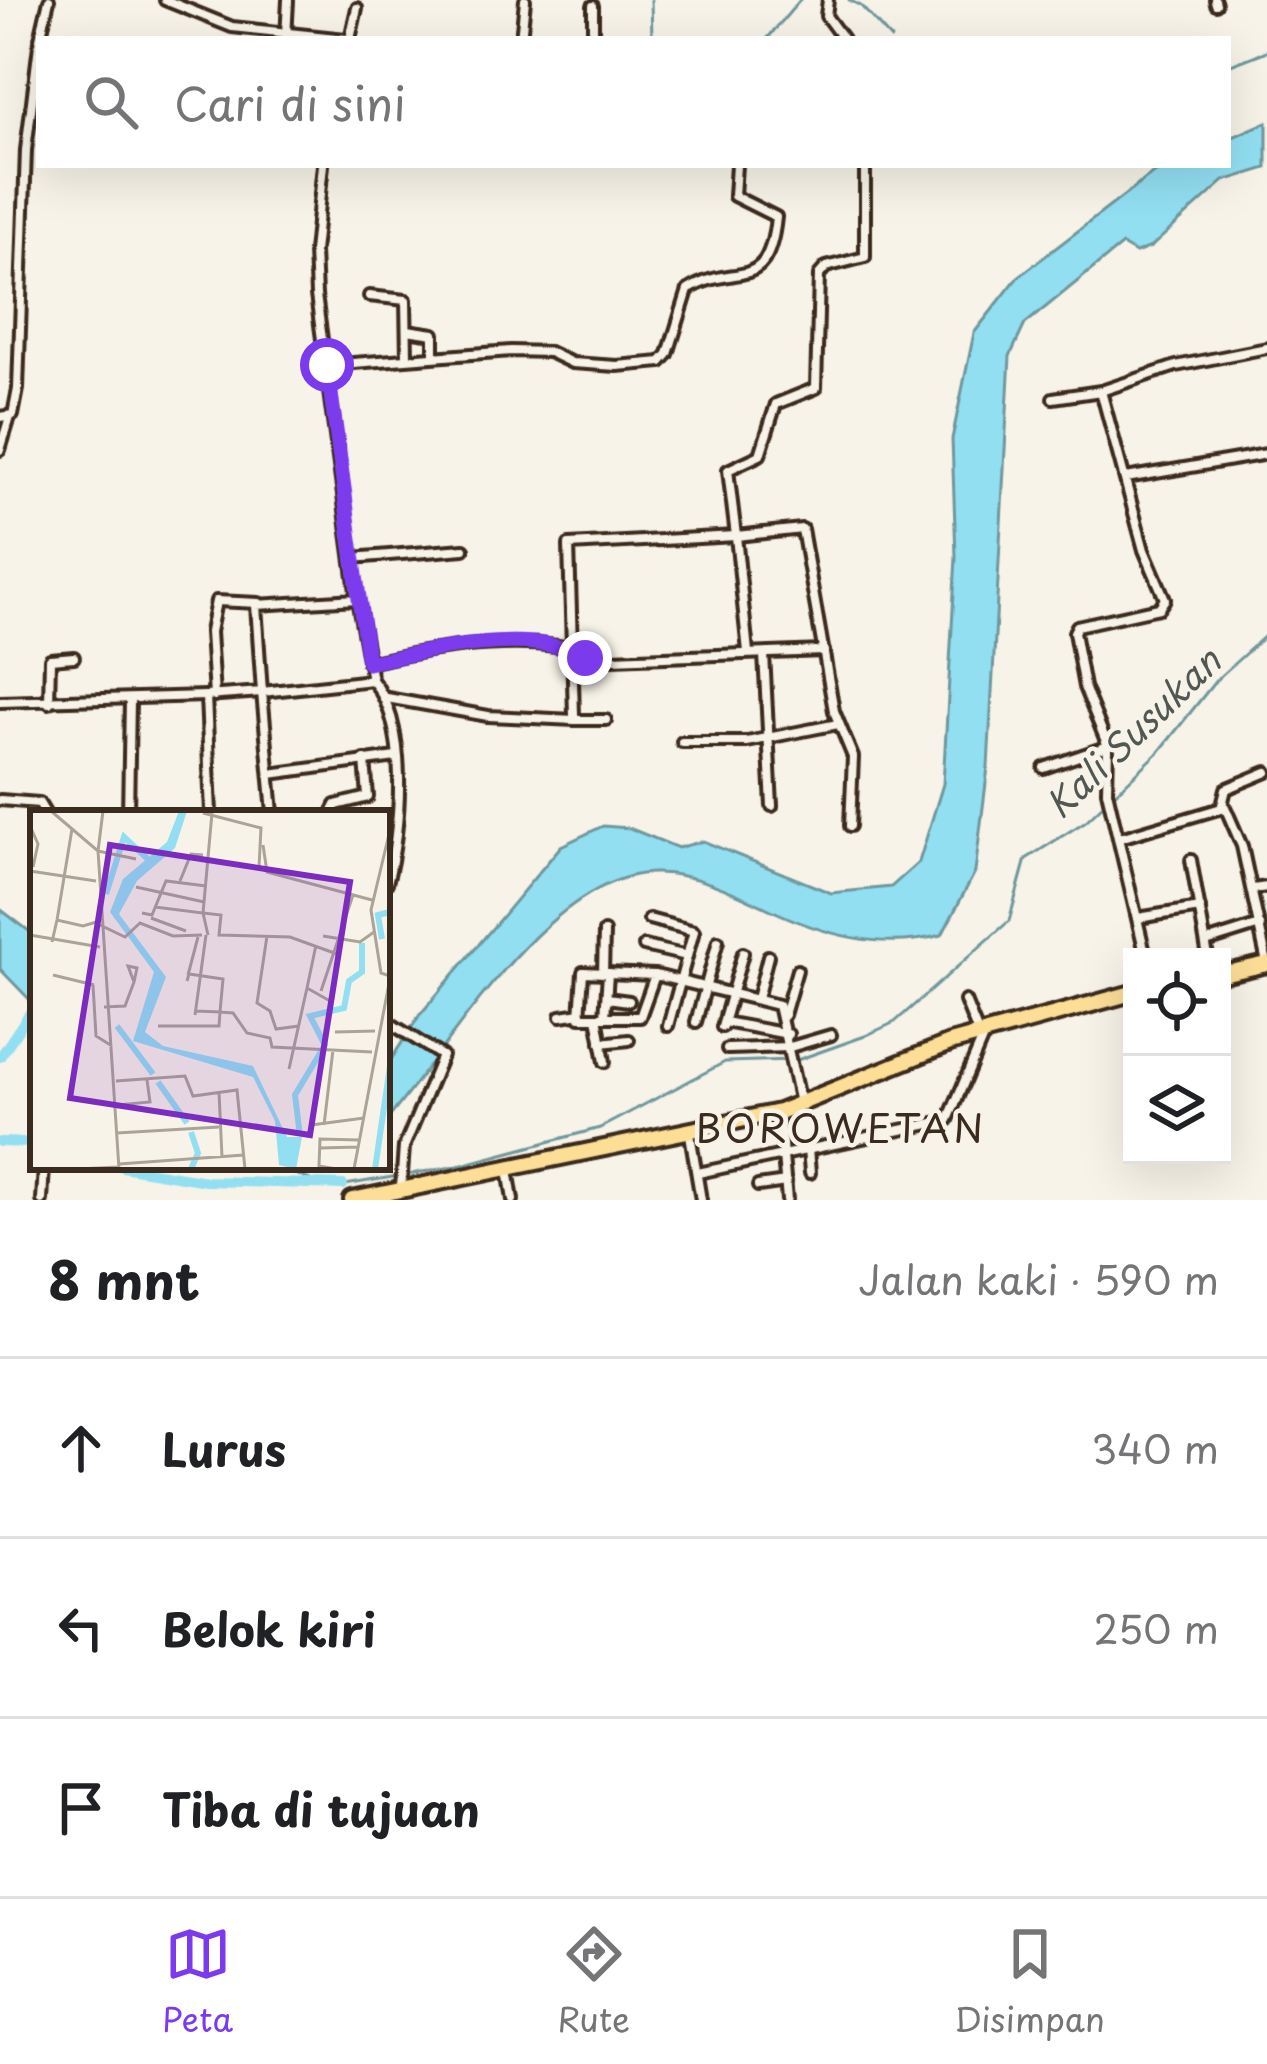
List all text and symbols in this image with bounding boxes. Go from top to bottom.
search box [36,36,1231,168]
text: Cari di sini [174,68,406,136]
icon: search [78,69,144,135]
route start [300,338,354,392]
route end [558,631,612,685]
water label: Kali Susukan [1032,633,1233,830]
inset map [30,810,390,1170]
map controls [1123,948,1231,1164]
button: locate [1123,948,1231,1056]
button: layers [1123,1056,1231,1164]
district label: BOROWETAN [696,1097,986,1156]
text: 8 mnt [48,1240,200,1317]
text: Jalan kaki · 590 m [859,1249,1219,1308]
text: Lurus [162,1414,286,1482]
icon: ahead [48,1415,114,1481]
text: 340 m [1091,1418,1219,1477]
text: Belok kiri [162,1594,376,1662]
icon: left [48,1595,114,1661]
text: 250 m [1094,1598,1219,1657]
text: Tiba di tujuan [162,1774,480,1842]
icon: arrive [48,1775,114,1841]
tab: Peta [162,1921,233,2043]
tab: Rute [557,1921,630,2043]
tab: Disimpan [954,1921,1105,2043]

